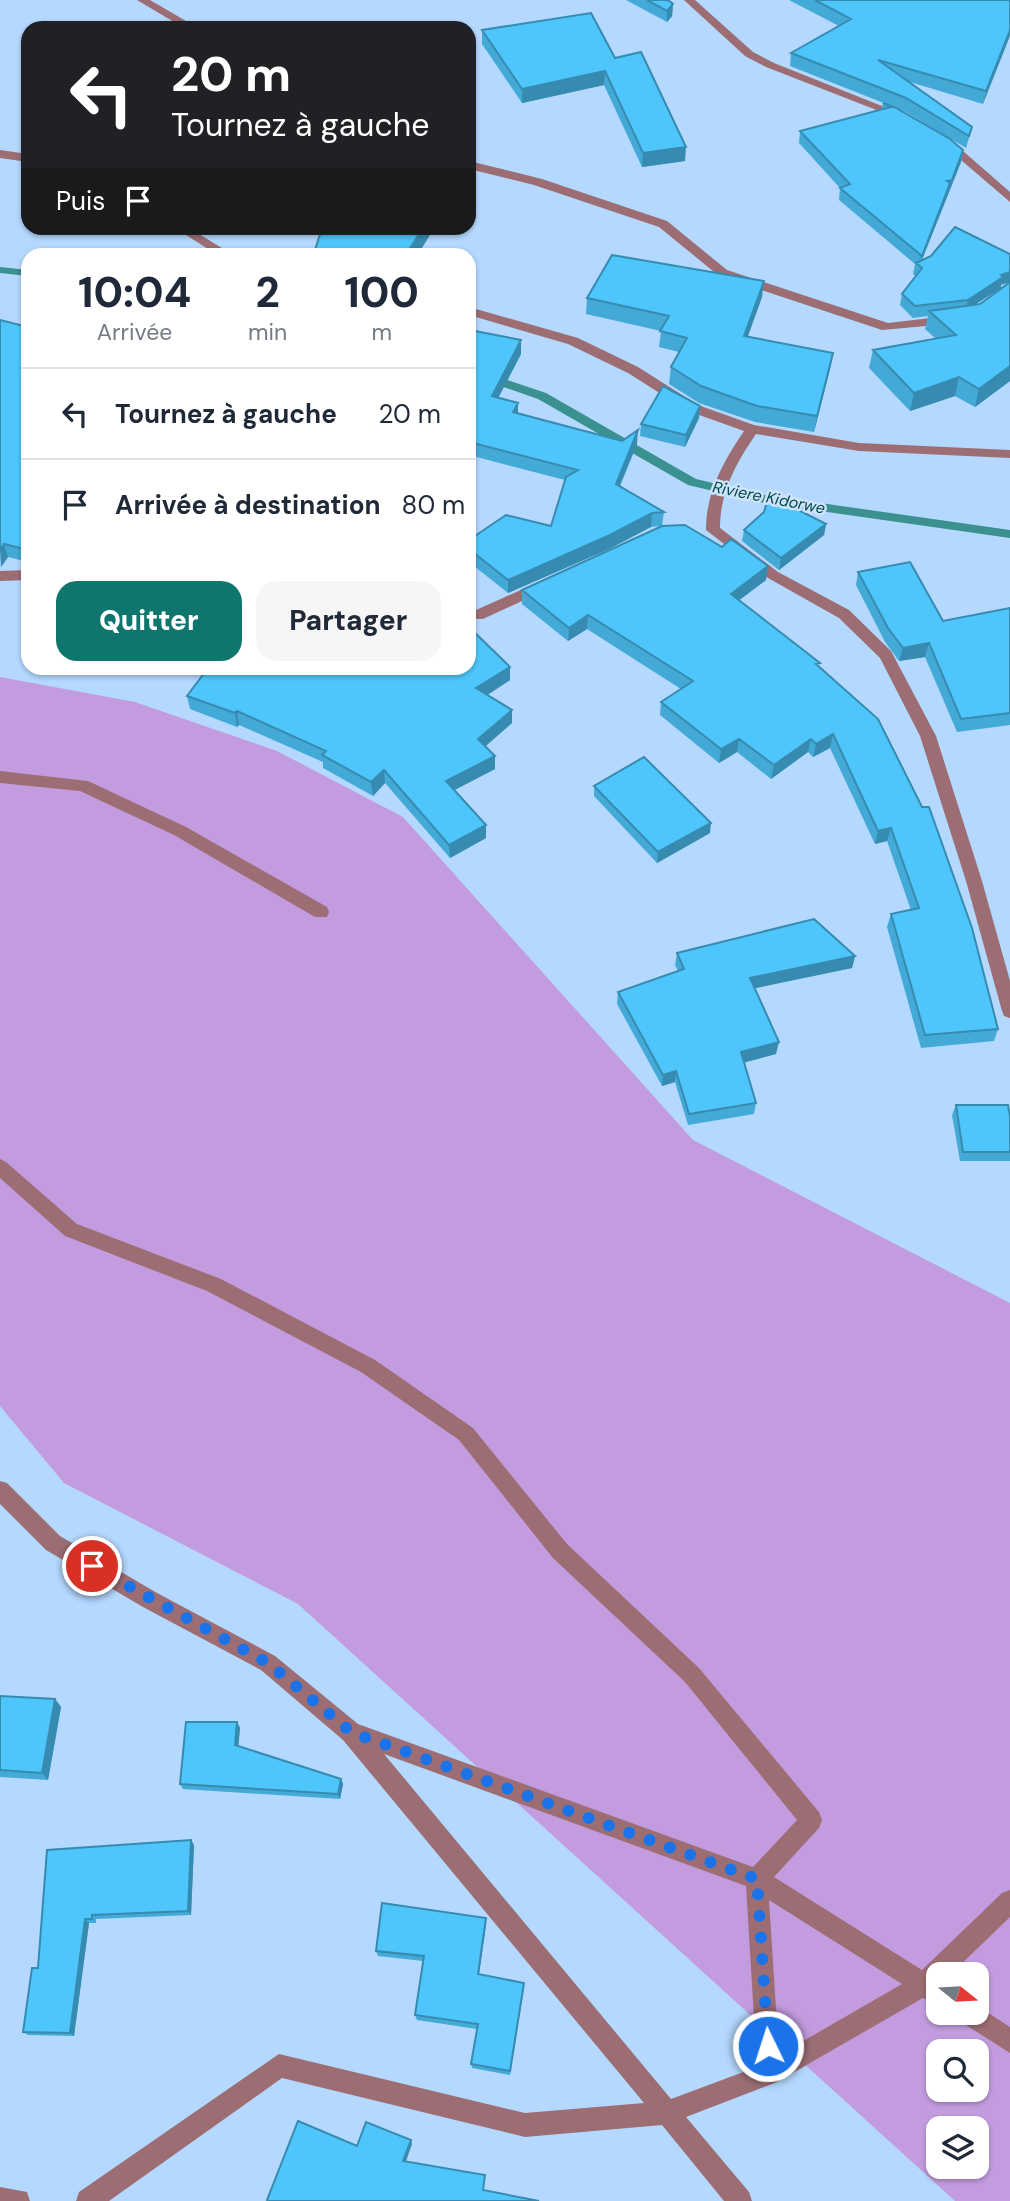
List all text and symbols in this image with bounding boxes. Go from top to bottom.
text: 20 m [171,42,291,106]
icon: left [56,49,147,140]
text: Tournez à gauche [171,104,429,146]
icon: arrive [119,182,157,220]
text: Puis [56,184,105,218]
text: 10:04 [78,265,191,320]
text: 2 [256,265,280,320]
text: 100 [344,265,419,320]
text: Arrivée [97,317,172,347]
text: min [248,317,287,347]
text: m [371,317,392,347]
icon: left [56,395,94,433]
text: Tournez à gauche [115,397,337,431]
text: 20 m [378,397,441,431]
water label: Riviere Kidorwe [711,476,827,519]
icon: arrive [56,486,94,524]
text: Arrivée à destination [115,488,381,522]
text: 80 m [402,488,465,522]
button: Quitter [56,581,242,661]
button: Partager [256,581,441,661]
pin [62,1536,122,1596]
icon: arrive [73,1547,111,1585]
north arrow [926,1962,989,2025]
map controls [926,1962,989,2179]
position arrow [731,2009,805,2083]
button: search [926,2039,989,2102]
button: layers [926,2116,989,2179]

